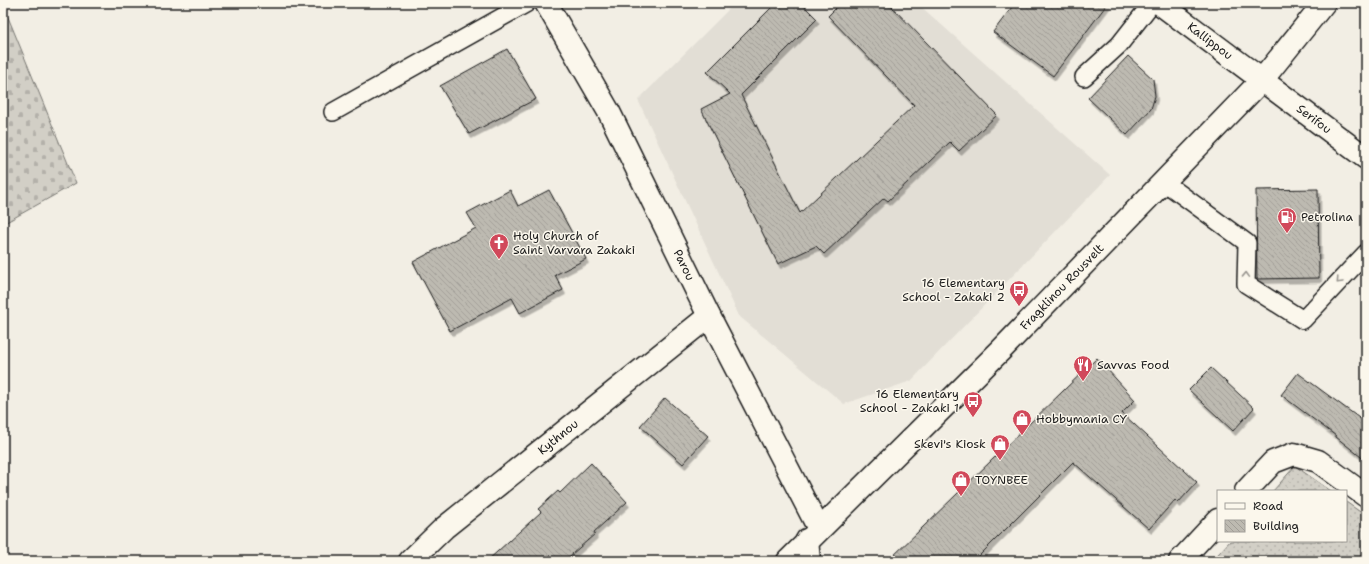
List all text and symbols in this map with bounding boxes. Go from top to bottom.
street label: Kallippou [1184,19,1236,63]
street label: Serifou [1293,101,1335,137]
fuel station icon: Petrolina [1276,206,1298,234]
place label: Petrolina [1301,209,1354,225]
place label: Holy Church of Saint Varvara Zakaki [513,228,635,258]
church icon: Holy Church of Saint Varvara Zakaki [488,232,510,260]
street label: Fragklinou Rousvelt [1017,240,1107,334]
street label: Parou [670,247,698,283]
one-way arrow [1242,272,1250,278]
place label: 16 Elementary School - Zakaki 2 [902,275,1005,305]
one-way arrow [1337,276,1344,284]
bus stop icon: 16 Elementary School - Zakaki 2 [1008,279,1030,307]
restaurant icon: Savvas Food [1072,354,1094,382]
place label: Savvas Food [1097,357,1170,373]
place label: 16 Elementary School - Zakaki 1 [860,386,959,416]
bus stop icon: 16 Elementary School - Zakaki 1 [962,390,984,418]
shop icon: Hobbymania CY [1011,408,1033,436]
place label: Hobbymania CY [1036,411,1128,427]
street label: Kythnou [534,416,582,458]
shop icon: Skevi's Kiosk [989,433,1011,461]
place label: Skevi's Kiosk [914,436,986,452]
shop icon: TOYNBEE [950,469,972,497]
place label: TOYNBEE [975,472,1028,488]
legend [1217,490,1347,542]
text: Road [1253,498,1284,514]
text: Building [1253,518,1299,534]

